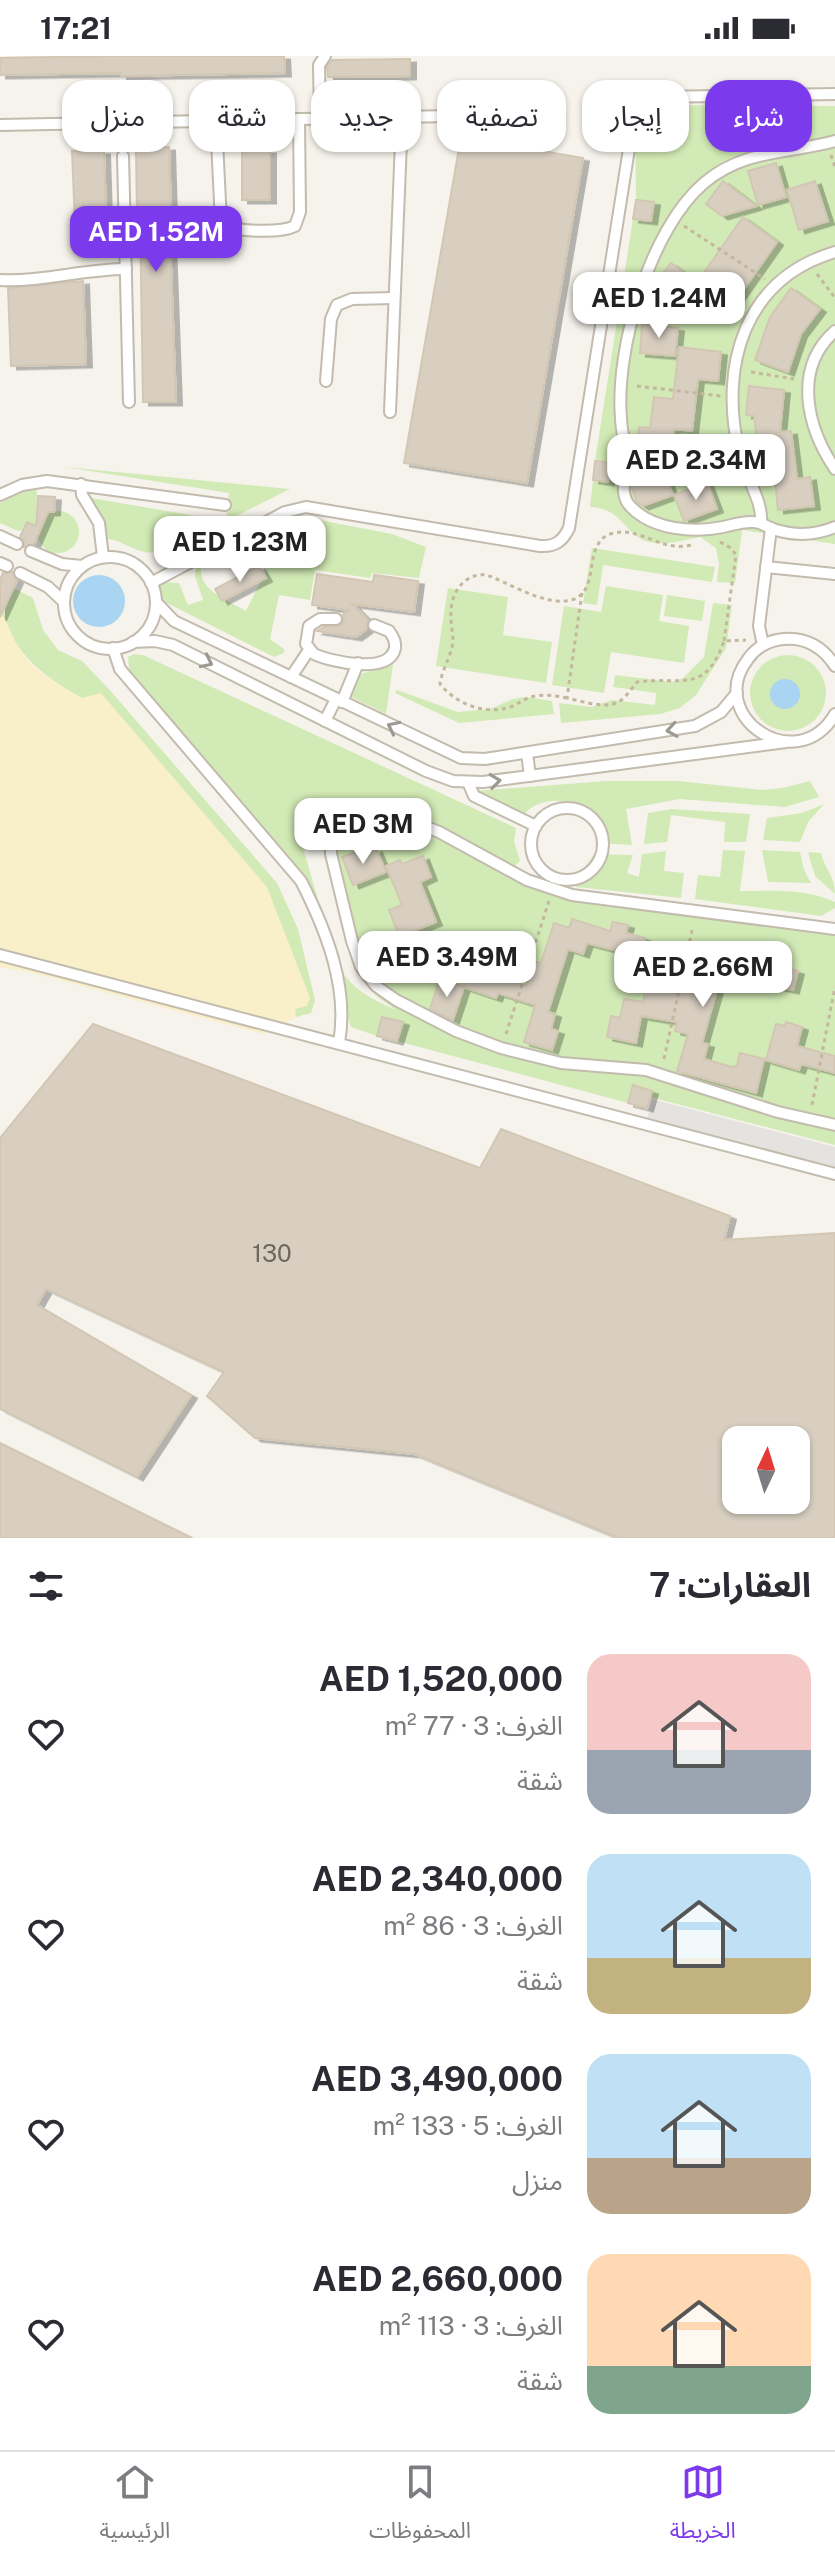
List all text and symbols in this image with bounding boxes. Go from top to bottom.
text: 17:21 [40,10,112,46]
chip: منزل [62,80,173,152]
chip: شقة [189,80,295,152]
chip: جديد [311,80,421,152]
chip: تصفية [437,80,566,152]
chip: إيجار [582,80,689,152]
chip: شراء [705,80,812,152]
pin: AED 1.52M [64,206,248,274]
text: AED 1.52M [88,216,224,247]
pin: AED 1.24M [567,272,751,340]
text: AED 1.24M [591,282,727,313]
pin: AED 2.34M [604,434,788,502]
text: AED 2.34M [625,444,767,475]
pin: AED 1.23M [148,516,332,584]
text: AED 1.23M [172,526,308,557]
one-way arrow [198,652,213,668]
one-way arrow [387,721,401,737]
one-way arrow [665,721,679,738]
one-way arrow [489,772,502,789]
pin: AED 3M [298,798,428,866]
text: AED 3M [312,808,414,839]
pin: AED 3.49M [355,931,539,999]
text: AED 3.49M [376,941,518,972]
pin: AED 2.66M [611,941,795,1009]
text: AED 2.66M [632,951,774,982]
house number: 130 [252,1239,292,1267]
north arrow [722,1426,810,1514]
map controls [722,1426,810,1514]
icon: filters [24,1564,68,1608]
text: العقارات: 7 [649,1565,811,1605]
text: AED 1,520,000 [319,1659,563,1699]
icon: home [651,1686,747,1782]
text: الغرف: 3 · 77 m² [385,1710,563,1741]
icon: heart [24,1712,68,1756]
text: شقة [517,1765,563,1796]
text: AED 2,340,000 [312,1859,563,1899]
icon: home [651,1886,747,1982]
text: الغرف: 3 · 86 m² [383,1910,563,1941]
icon: heart [24,1912,68,1956]
text: شقة [517,1965,563,1996]
text: AED 3,490,000 [311,2059,563,2099]
icon: home [651,2086,747,2182]
text: الغرف: 5 · 133 m² [373,2110,563,2141]
icon: heart [24,2112,68,2156]
text: منزل [512,2165,563,2196]
text: AED 2,660,000 [312,2259,563,2299]
icon: home [651,2286,747,2382]
text: الغرف: 3 · 113 m² [379,2310,563,2341]
icon: heart [24,2312,68,2356]
text: شقة [517,2365,563,2396]
tab: الرئيسية [99,2460,170,2554]
tab: المحفوظات [369,2460,471,2554]
tab: الخريطة [670,2460,736,2554]

